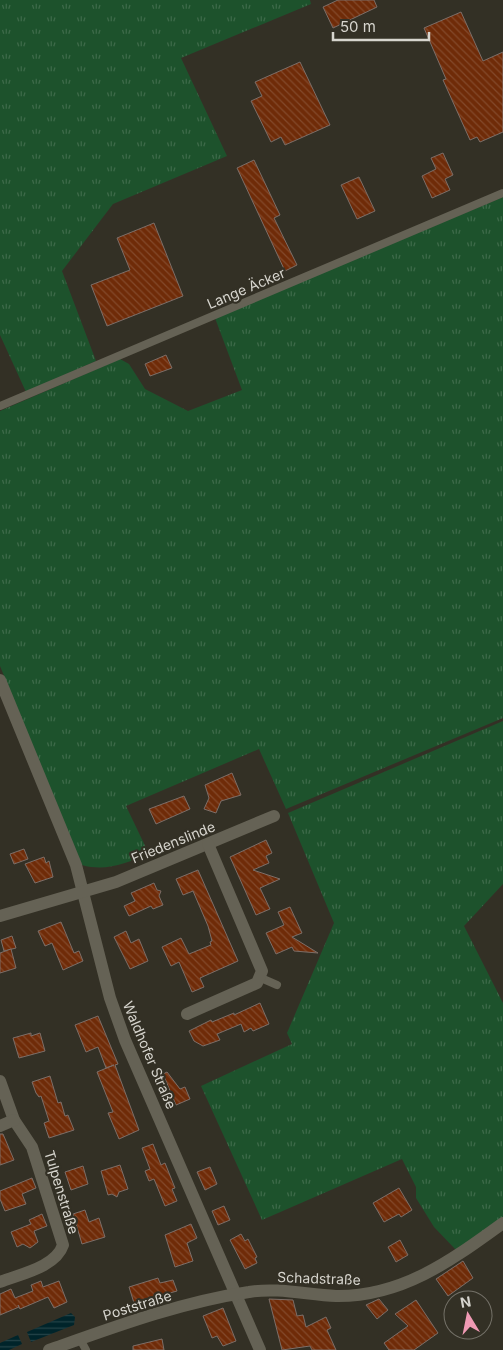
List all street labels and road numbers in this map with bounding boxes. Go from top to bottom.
street label: Lange Äcker [204,264,288,312]
street label: Friedenslinde [129,817,217,867]
street label: Waldhofer Straße [120,999,180,1111]
street label: Tulpenstraße [41,1148,83,1236]
street label: Schadstraße [277,1268,361,1288]
street label: Poststraße [101,1286,173,1324]

